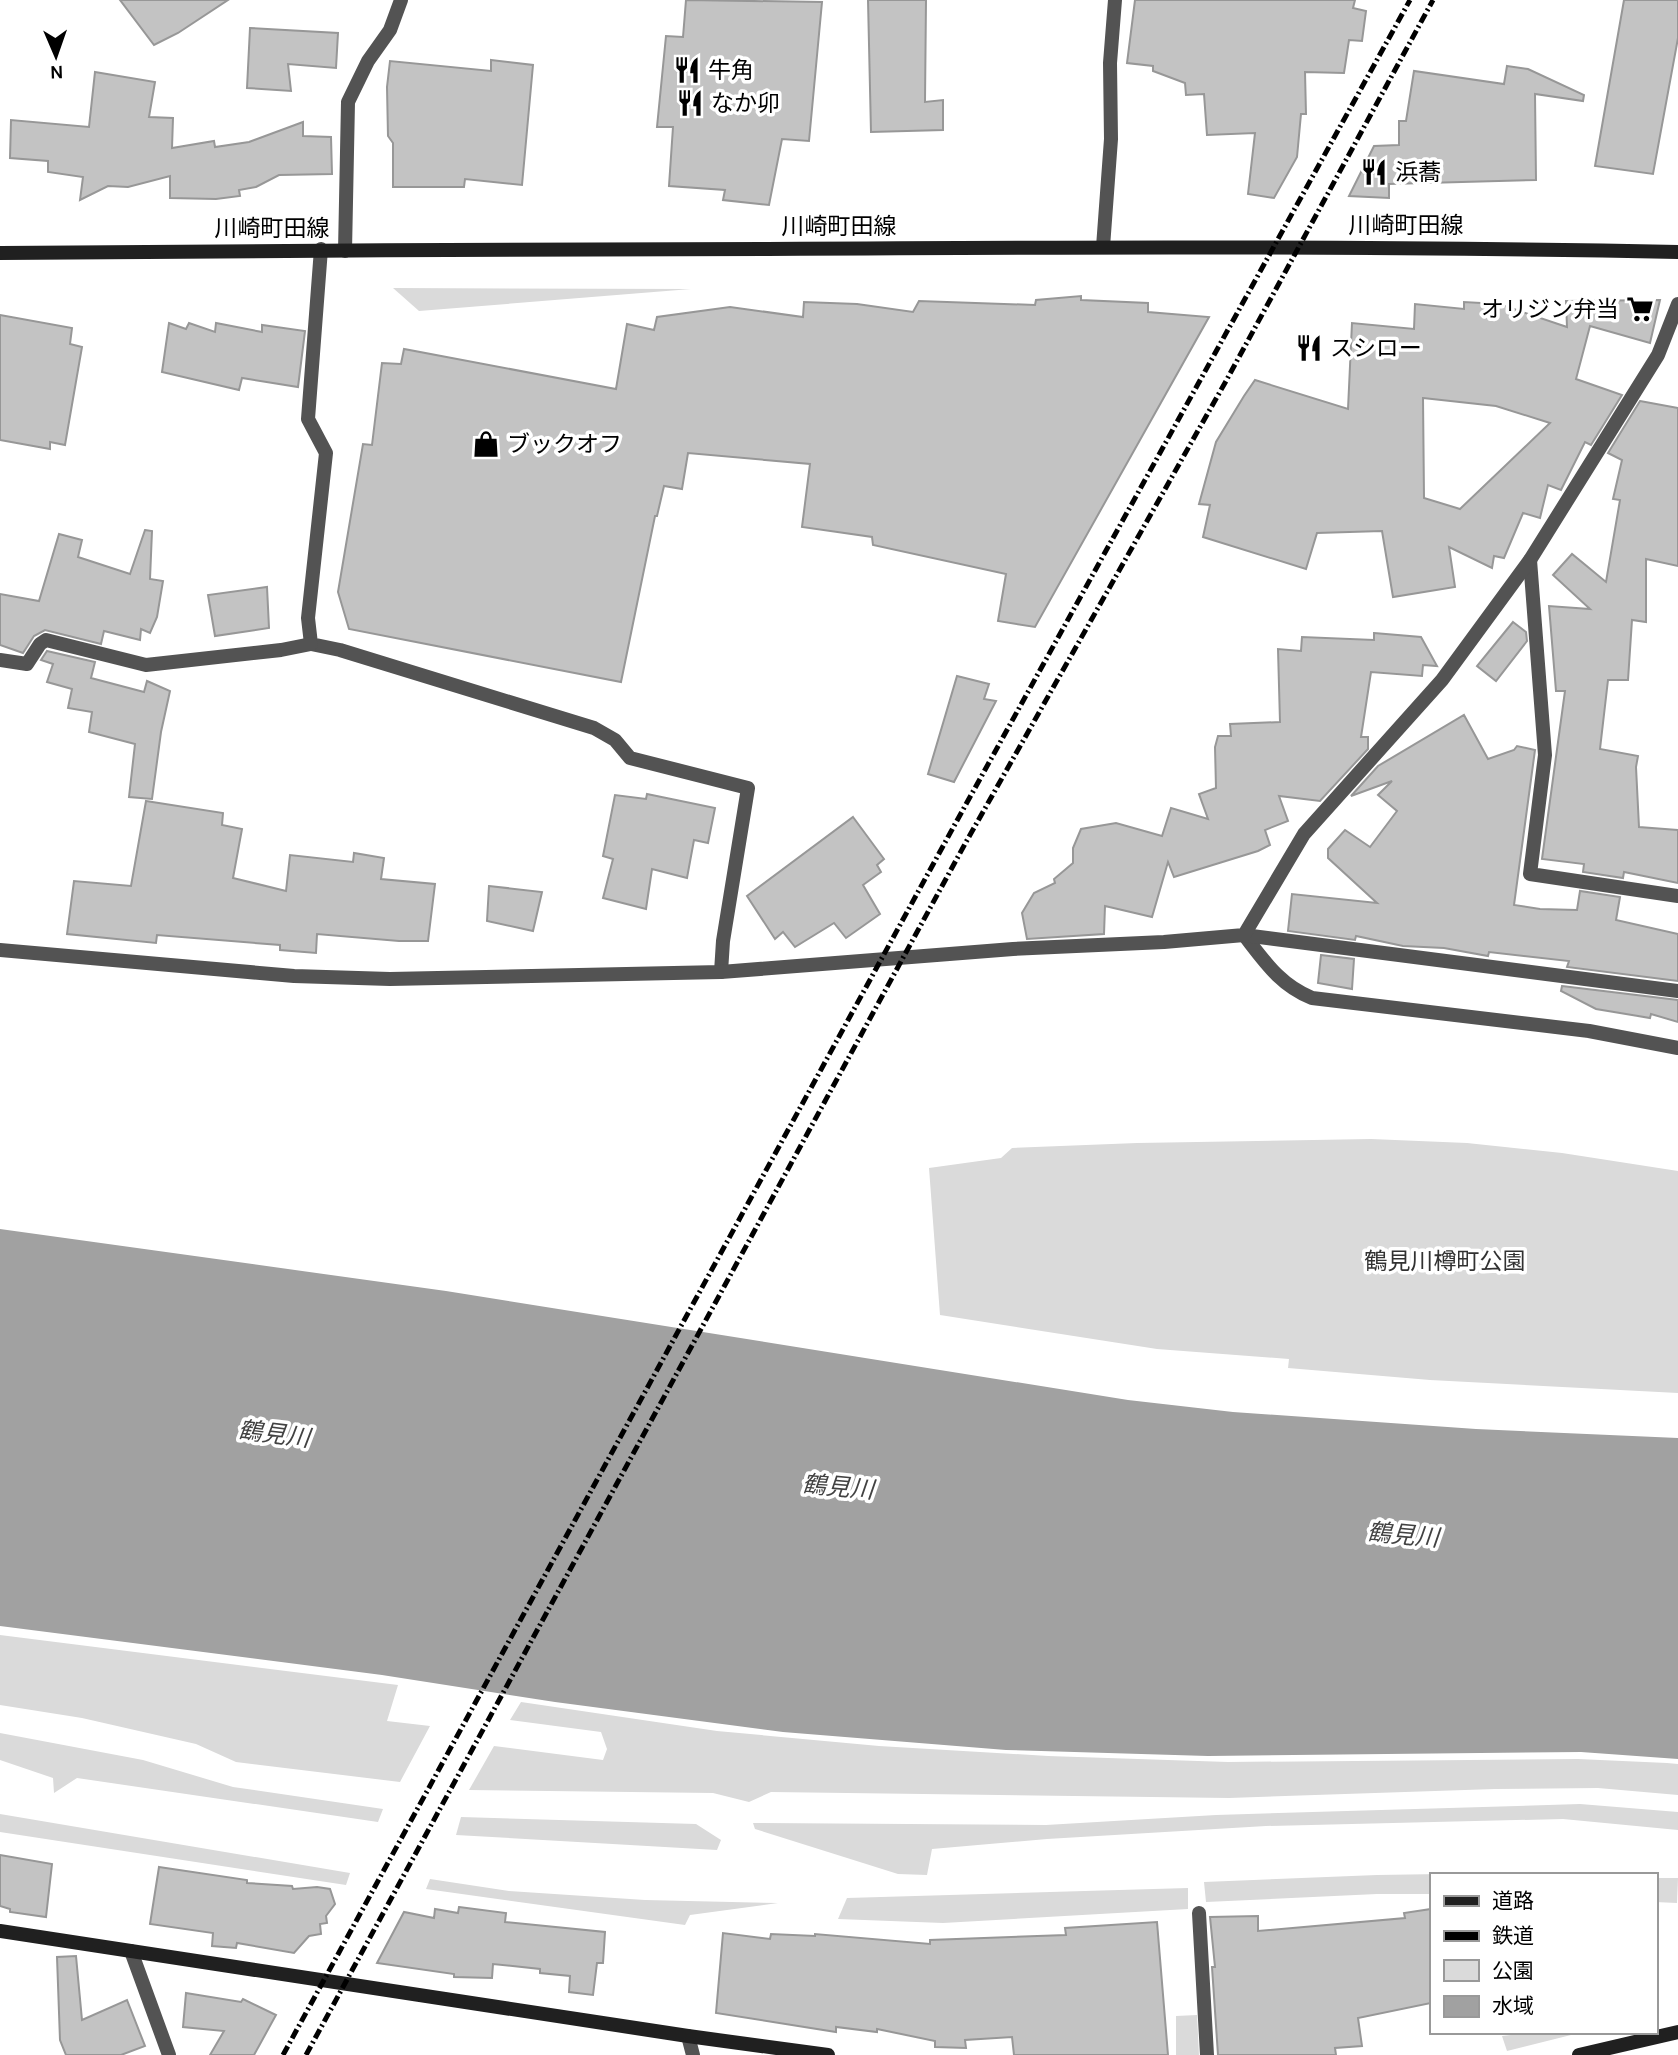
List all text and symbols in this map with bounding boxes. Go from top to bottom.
north arrow [21,21,91,91]
restaurant icon: 牛角 [672,55,702,85]
place label: 牛角 [708,57,754,84]
text: N [49,61,64,83]
restaurant icon: なか卯 [675,88,705,118]
place label: なか卯 [711,90,780,117]
restaurant icon: 浜蕎 [1359,157,1389,187]
place label: 浜蕎 [1395,159,1441,186]
street label: 川崎町田線 [1349,212,1464,239]
street label: 川崎町田線 [782,213,897,240]
street label: 川崎町田線 [215,215,330,242]
supermarket icon: オリジン弁当 [1625,294,1655,324]
place label: オリジン弁当 [1481,296,1619,323]
restaurant icon: スシロー [1294,333,1324,363]
place label: スシロー [1330,335,1422,362]
shop icon: ブックオフ [471,429,501,459]
place label: ブックオフ [507,431,622,458]
park label: 鶴見川樽町公園 [1365,1248,1526,1275]
water label: 鶴見川 [237,1416,314,1453]
water label: 鶴見川 [801,1470,878,1504]
water label: 鶴見川 [1366,1518,1443,1552]
legend [1430,1873,1657,2034]
text: 道路 [1492,1889,1534,1913]
text: 鉄道 [1492,1924,1534,1948]
text: 公園 [1492,1959,1534,1983]
text: 水域 [1492,1994,1534,2018]

